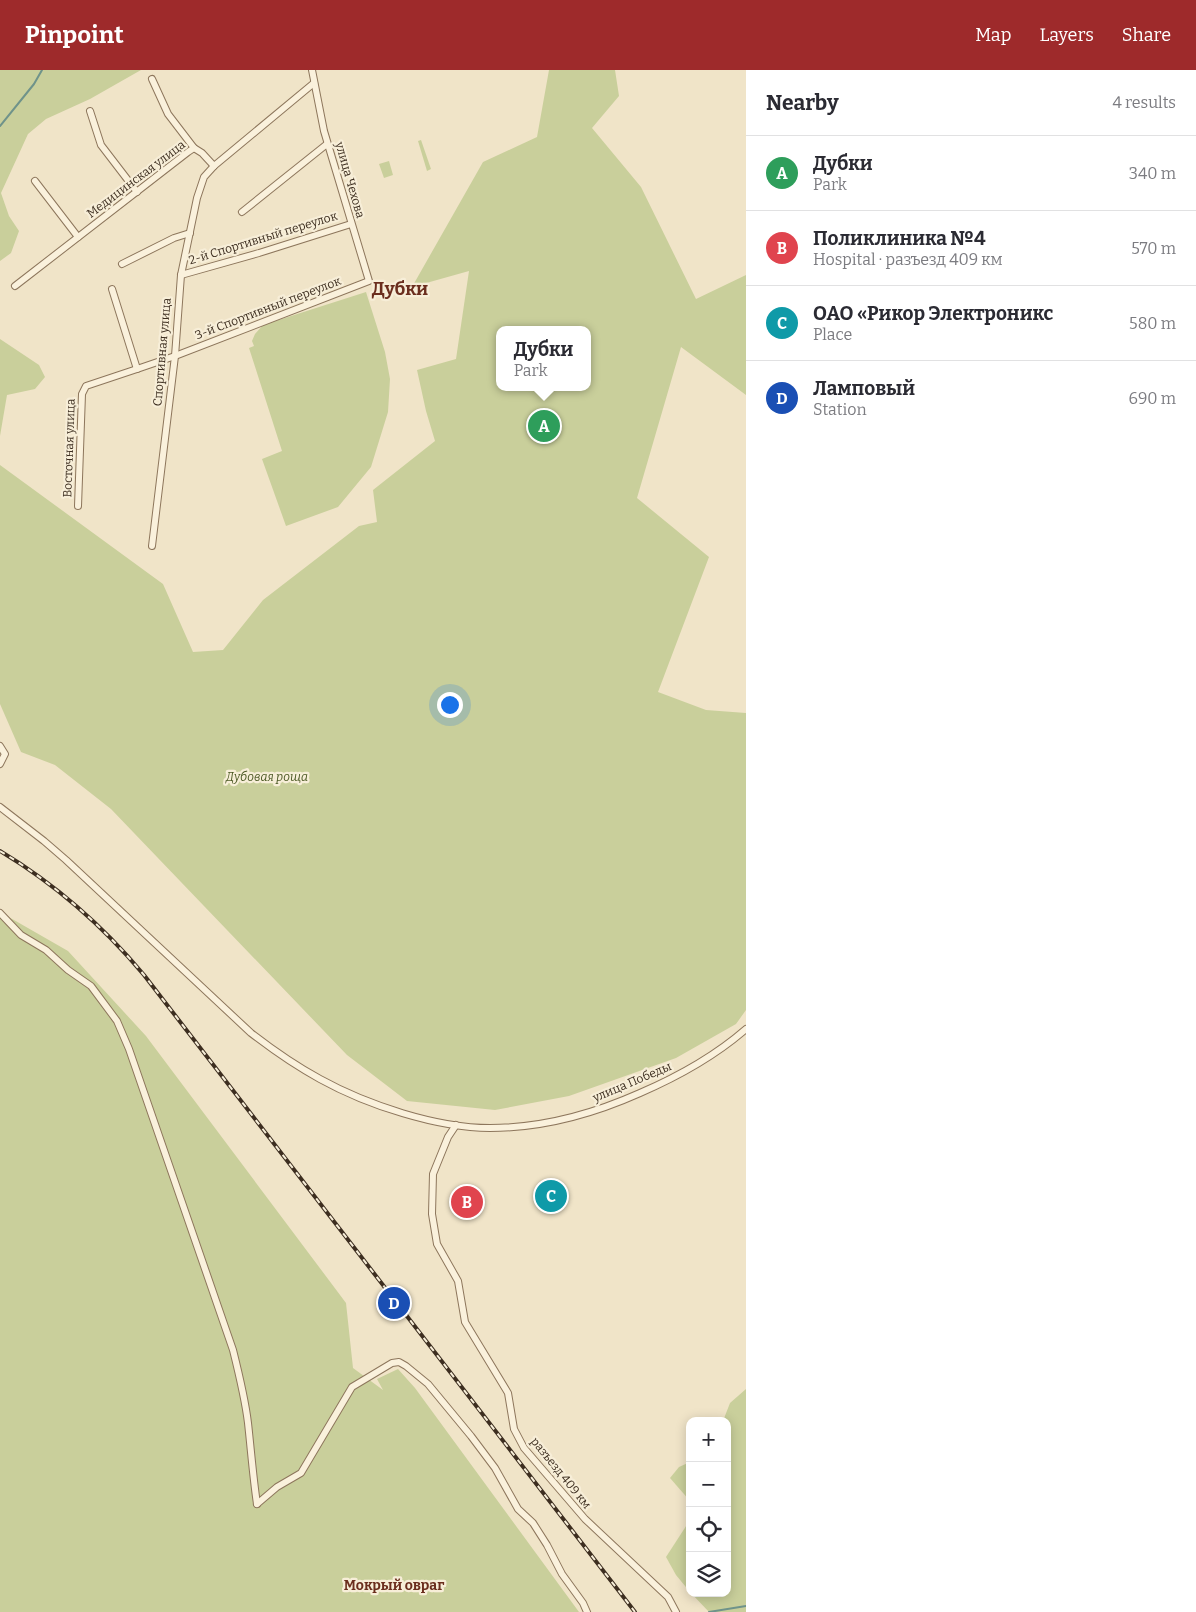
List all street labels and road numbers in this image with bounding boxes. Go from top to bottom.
street label: Медицинская улица [84,137,188,221]
street label: улица Чехова [332,139,368,220]
street label: 2-й Спортивный переулок [187,209,339,267]
street label: 3-й Спортивный переулок [193,274,343,342]
street label: Спортивная улица [150,297,174,407]
street label: Восточная улица [60,398,78,498]
street label: улица Победы [590,1059,674,1105]
street label: разъезд 409 км [528,1434,594,1512]

